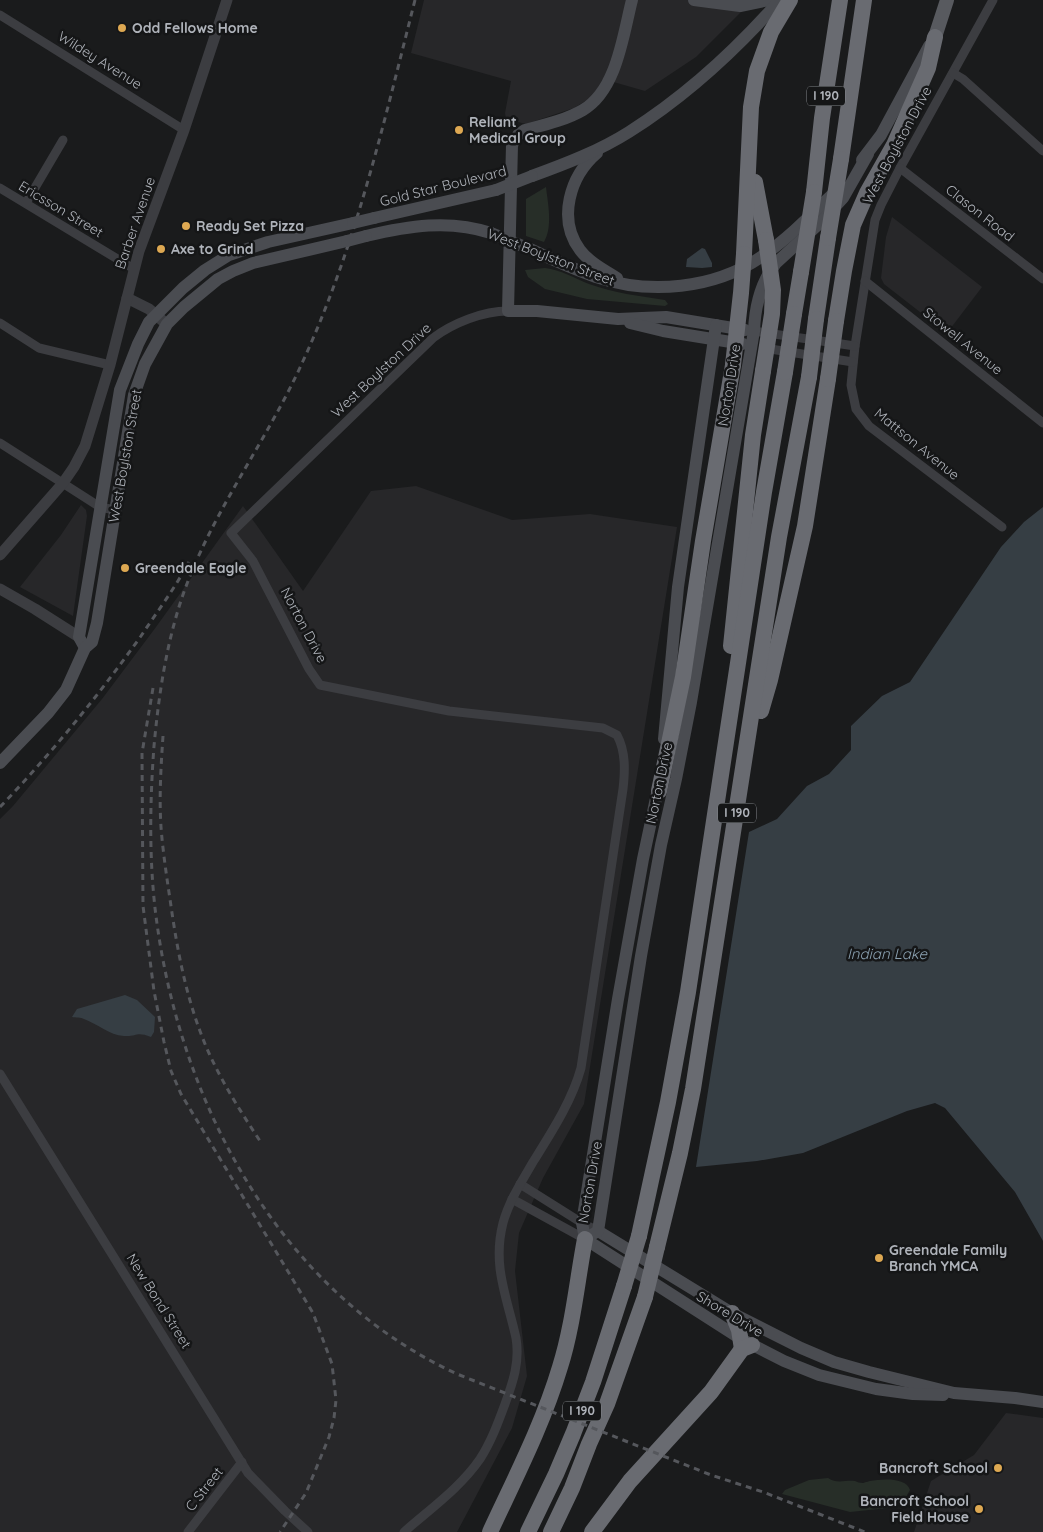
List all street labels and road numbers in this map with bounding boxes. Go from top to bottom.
street label: Wildey Avenue [55,27,145,93]
street label: West Boylston Drive [858,83,936,207]
road number: I 190 [807,86,845,105]
street label: Gold Star Boulevard [378,162,508,210]
street label: Barber Avenue [111,174,159,272]
street label: Ericsson Street [15,177,107,241]
street label: Clason Road [942,181,1018,245]
street label: West Boylston Street [485,224,617,290]
street label: Stowell Avenue [919,303,1007,379]
street label: West Boylston Drive [327,319,435,421]
street label: Norton Drive [714,343,744,427]
street label: West Boylston Street [104,388,146,524]
street label: Mattson Avenue [871,404,963,484]
street label: Norton Drive [277,584,331,666]
street label: Norton Drive [642,741,676,825]
road number: I 190 [718,804,756,822]
street label: Norton Drive [574,1140,606,1224]
street label: New Bond Street [123,1250,196,1352]
street label: Shore Drive [693,1287,767,1341]
road number: I 190 [563,1402,601,1420]
street label: C Street [181,1463,227,1515]

